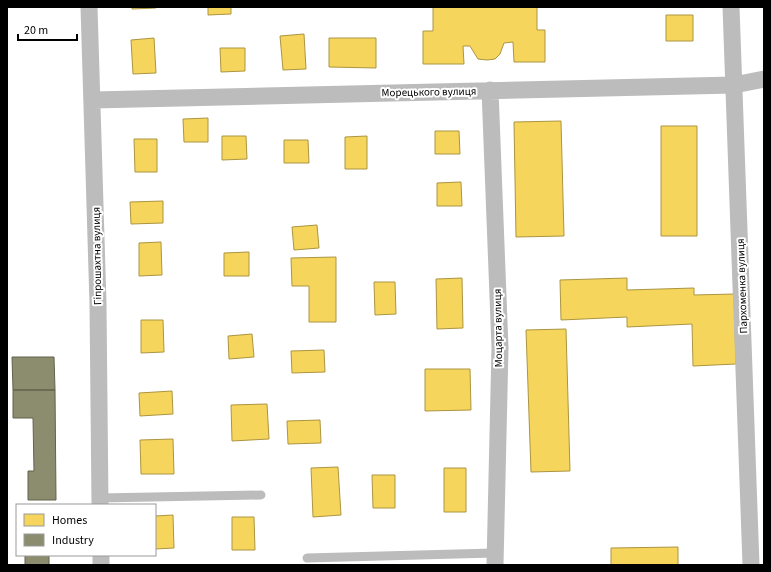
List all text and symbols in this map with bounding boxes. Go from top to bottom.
scale bar [18,16,77,42]
text: 20 m [24,22,48,39]
street label: Морецького вулиця [381,84,477,100]
street label: Гіпрошахтна вулиця [89,207,105,305]
street label: Пархоменка вулиця [733,238,751,334]
street label: Моцарта вулиця [490,289,506,367]
legend [16,504,156,556]
text: Homes [52,512,87,529]
text: Industry [52,532,94,549]

